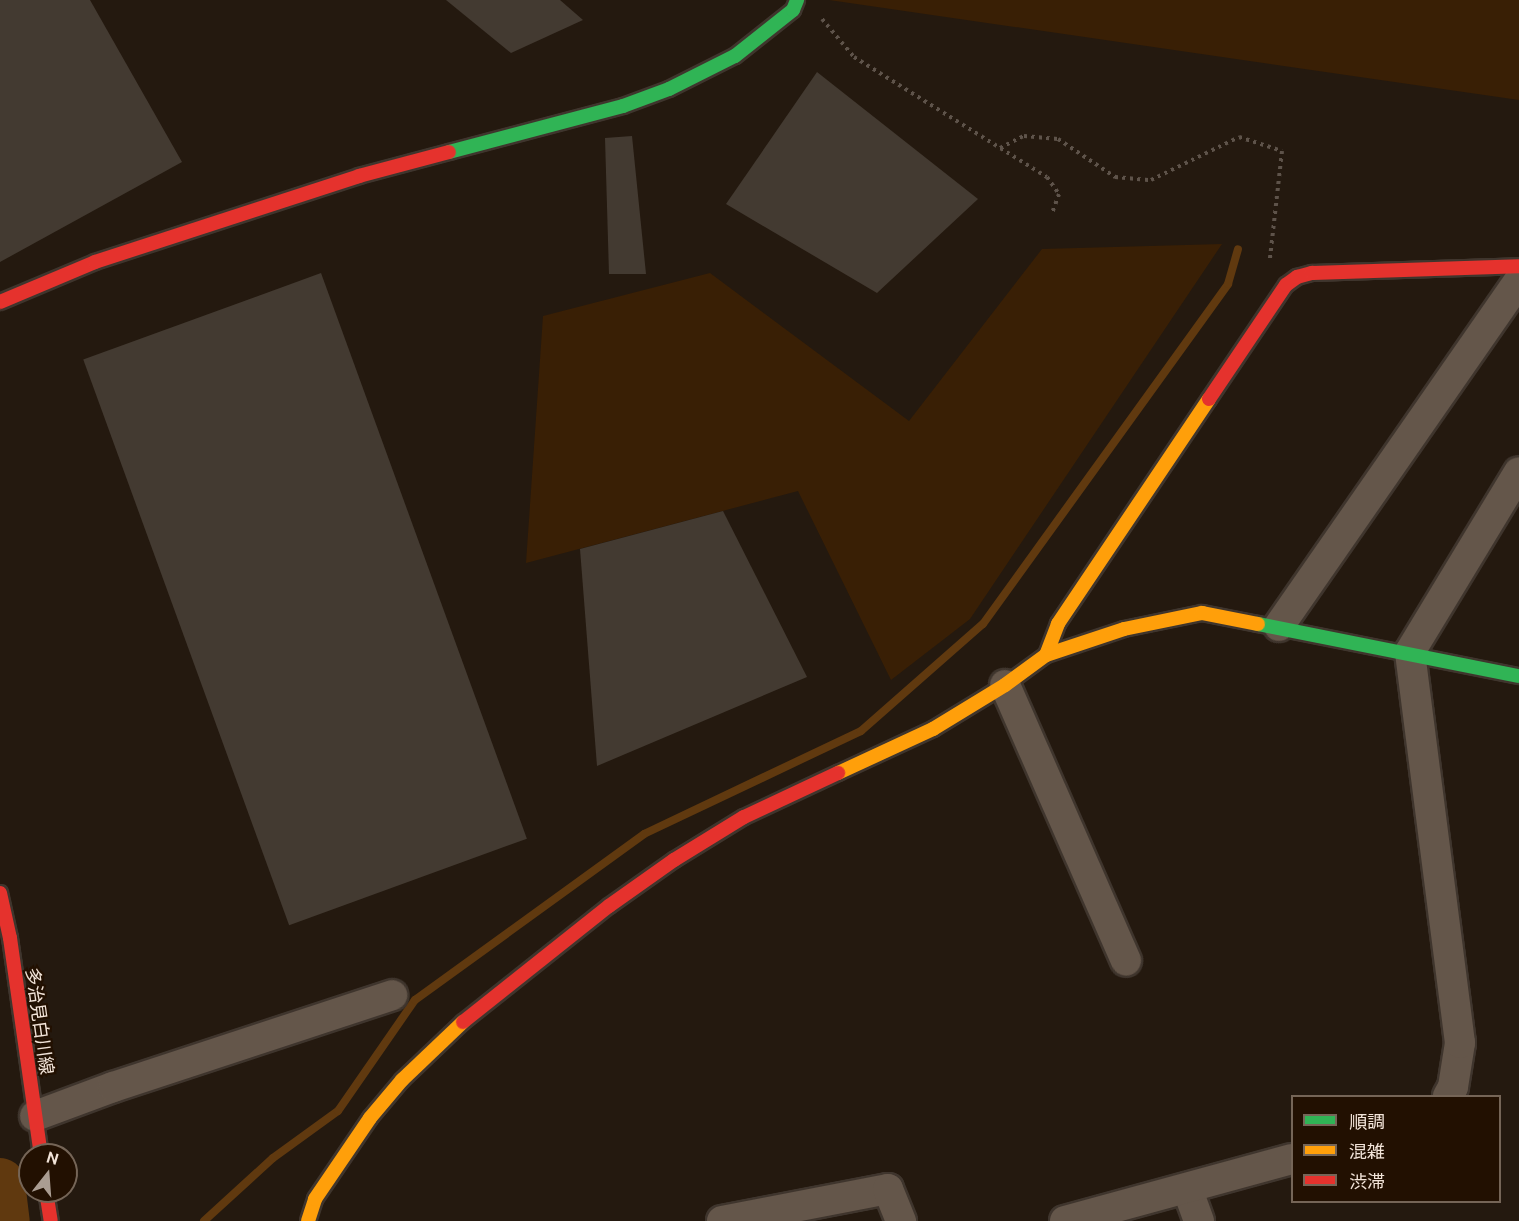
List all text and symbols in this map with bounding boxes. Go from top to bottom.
street label: 多治見白川線 [22,966,58,1076]
legend [1291,1095,1501,1203]
text: 順調 [1349,1111,1385,1131]
text: 混雑 [1349,1141,1385,1161]
north arrow [18,1143,78,1203]
text: N [44,1147,61,1168]
text: 渋滞 [1349,1171,1385,1191]

